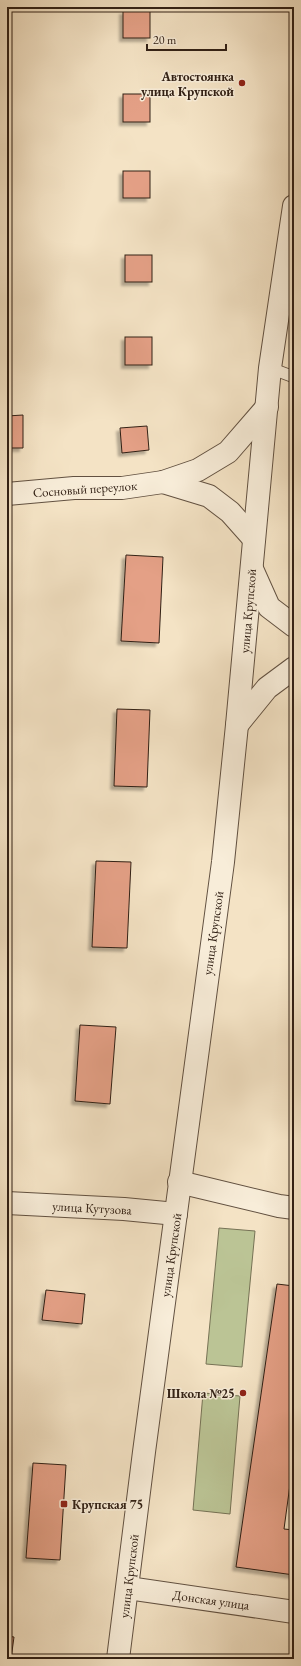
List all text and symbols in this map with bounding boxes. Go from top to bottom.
scale bar [147,26,226,52]
text: 20 m [153,32,177,48]
place label: Автостоянка улица Крупской [141,68,234,100]
marker: Автостоянка улица Крупской [237,78,247,88]
street label: Сосновый переулок [32,477,139,501]
street label: улица Крупской [236,568,260,654]
street label: улица Крупской [199,890,227,976]
street label: улица Кутузова [52,1197,133,1219]
street label: улица Крупской [157,1212,185,1298]
place label: Школа №25 [167,1385,235,1402]
marker: Школа №25 [238,1388,248,1398]
place label: Крупская 75 [72,1496,143,1513]
marker: Крупская 75 [59,1499,69,1509]
street label: улица Крупской [115,1533,143,1619]
street label: Донская улица [171,1586,251,1614]

